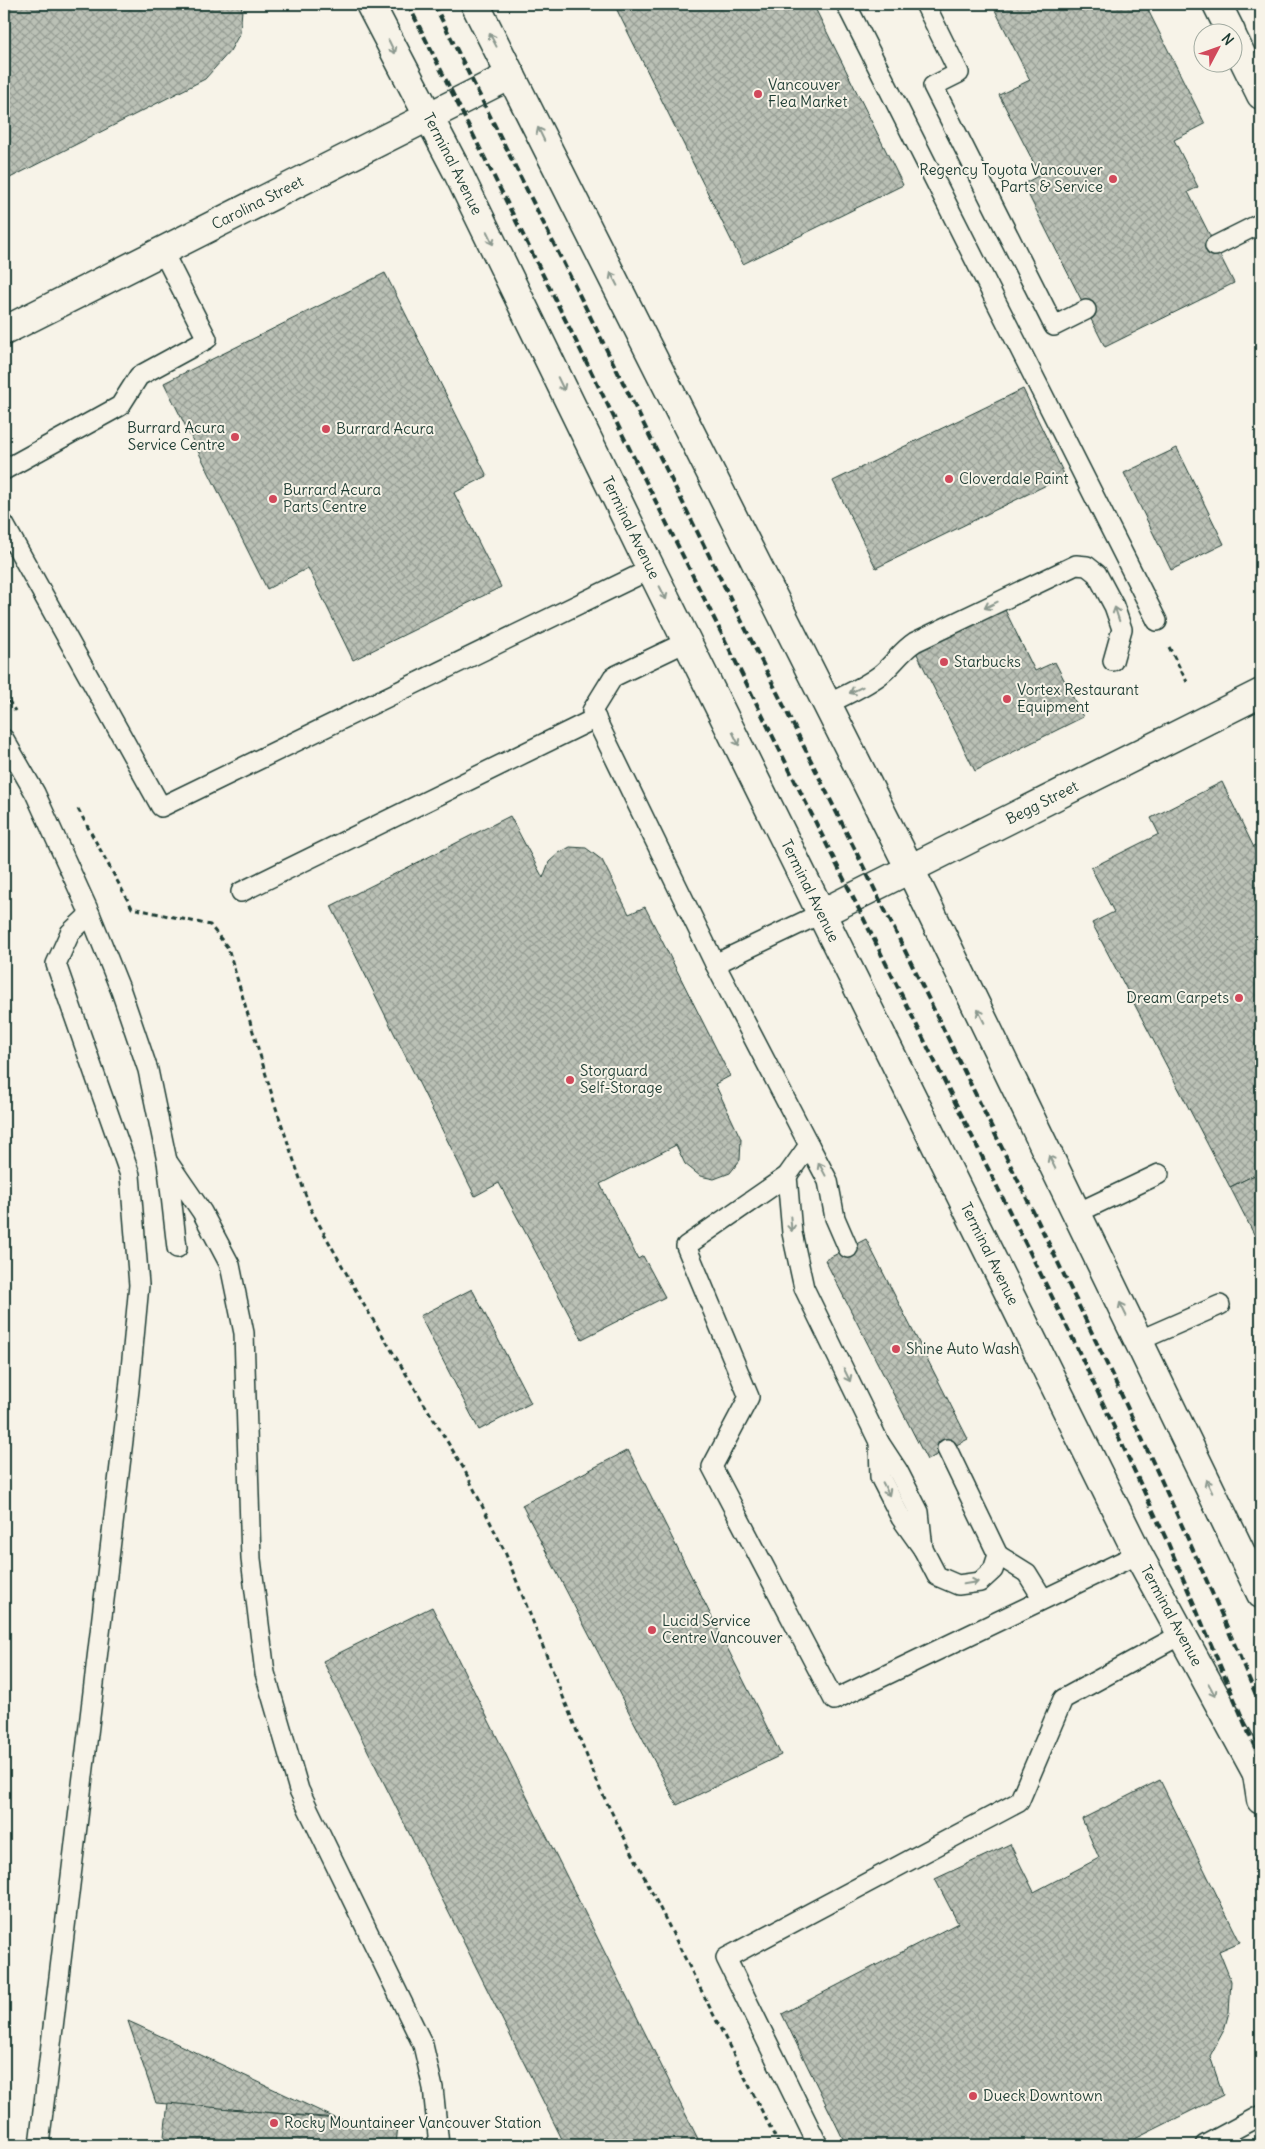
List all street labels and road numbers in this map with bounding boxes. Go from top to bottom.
street label: Terminal Avenue [419,109,487,218]
street label: Carolina Street [208,171,306,234]
street label: Terminal Avenue [598,473,664,582]
street label: Begg Street [1002,776,1081,828]
street label: Terminal Avenue [777,836,844,945]
street label: Terminal Avenue [957,1199,1023,1308]
street label: Terminal Avenue [1137,1562,1207,1669]

